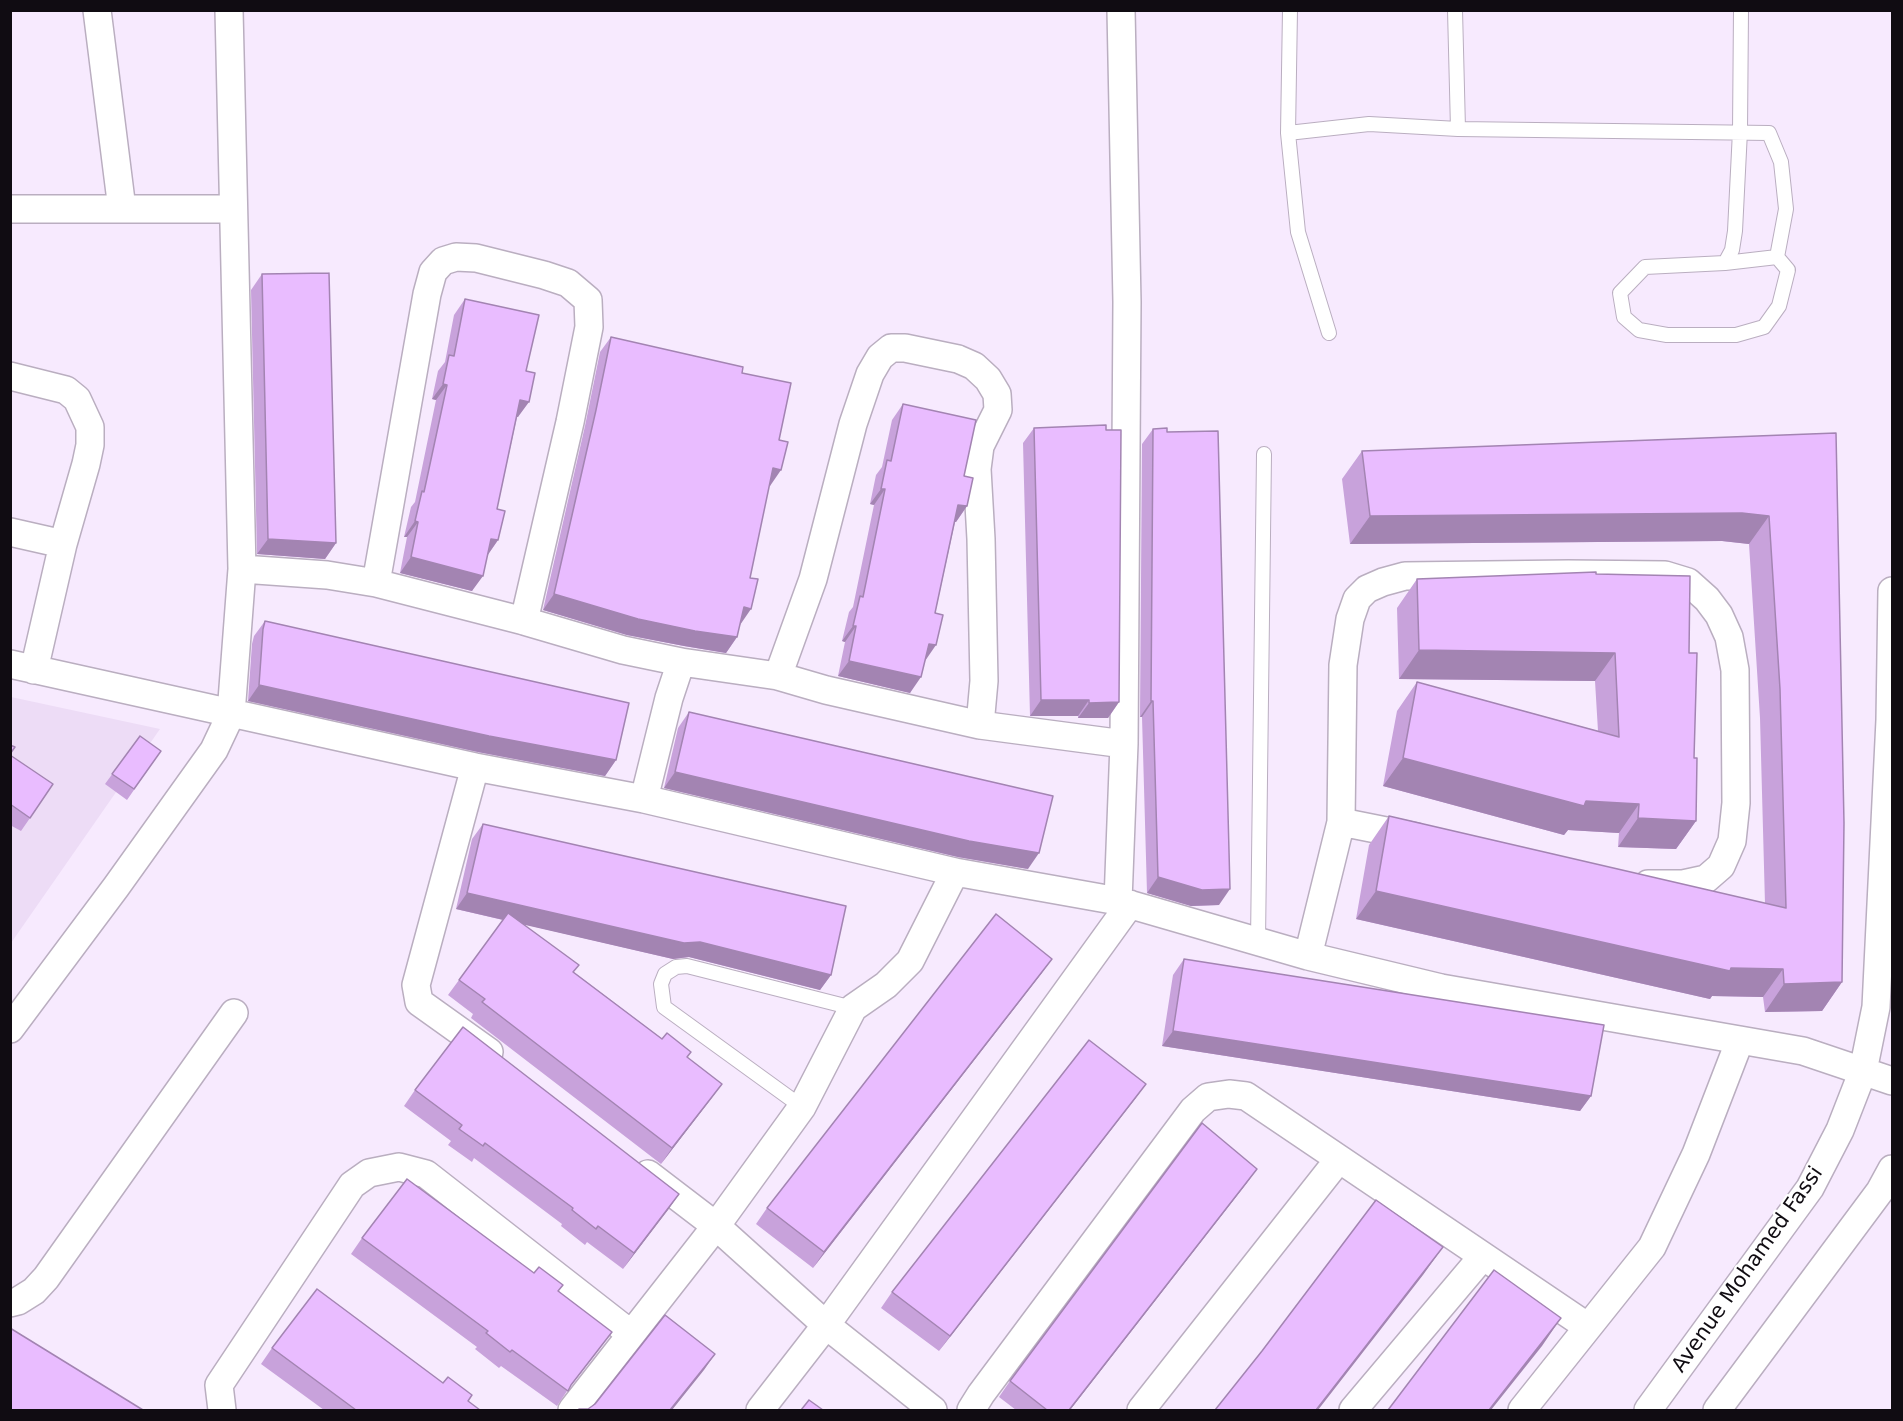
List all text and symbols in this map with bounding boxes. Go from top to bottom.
street label: Avenue Mohamed Fassi [1667,1162,1829,1378]

